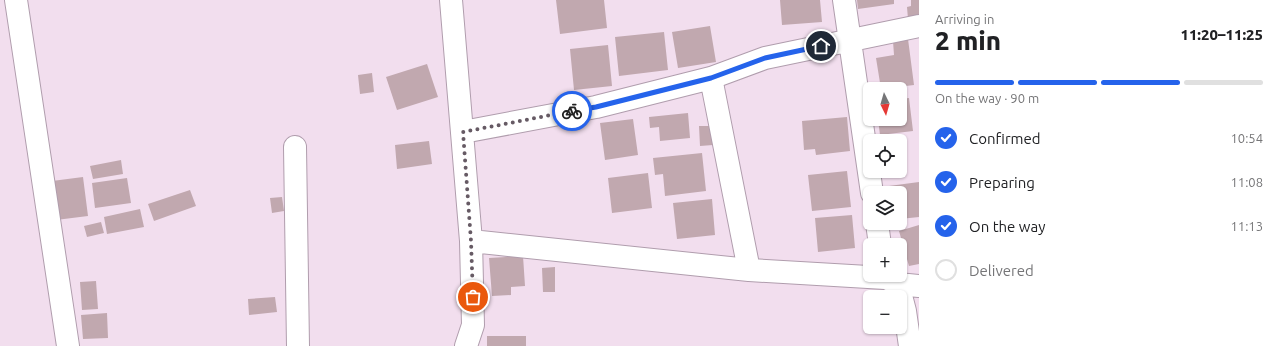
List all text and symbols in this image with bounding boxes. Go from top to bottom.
text: Arriving in [935,12,994,26]
text: 2 min [935,26,1001,55]
text: 11:20–11:25 [1180,26,1263,43]
pin [804,29,838,63]
icon: home [810,35,832,57]
north arrow [863,82,907,126]
map controls [863,82,907,334]
courier [552,91,592,131]
text: On the way · 90 m [935,91,1039,105]
icon: bike [561,100,583,122]
icon: check [935,127,957,149]
text: Confirmed [969,130,1041,147]
text: 10:54 [1230,131,1263,145]
button: locate [863,134,907,178]
icon: check [935,171,957,193]
text: Preparing [969,174,1035,191]
text: 11:08 [1230,175,1263,189]
button: layers [863,186,907,230]
icon: check [935,215,957,237]
text: On the way [969,218,1045,235]
text: 11:13 [1230,219,1263,233]
button: + [863,238,907,282]
text: Delivered [969,262,1034,279]
pin [456,280,490,314]
icon: bag [462,286,484,308]
button: − [863,290,907,334]

